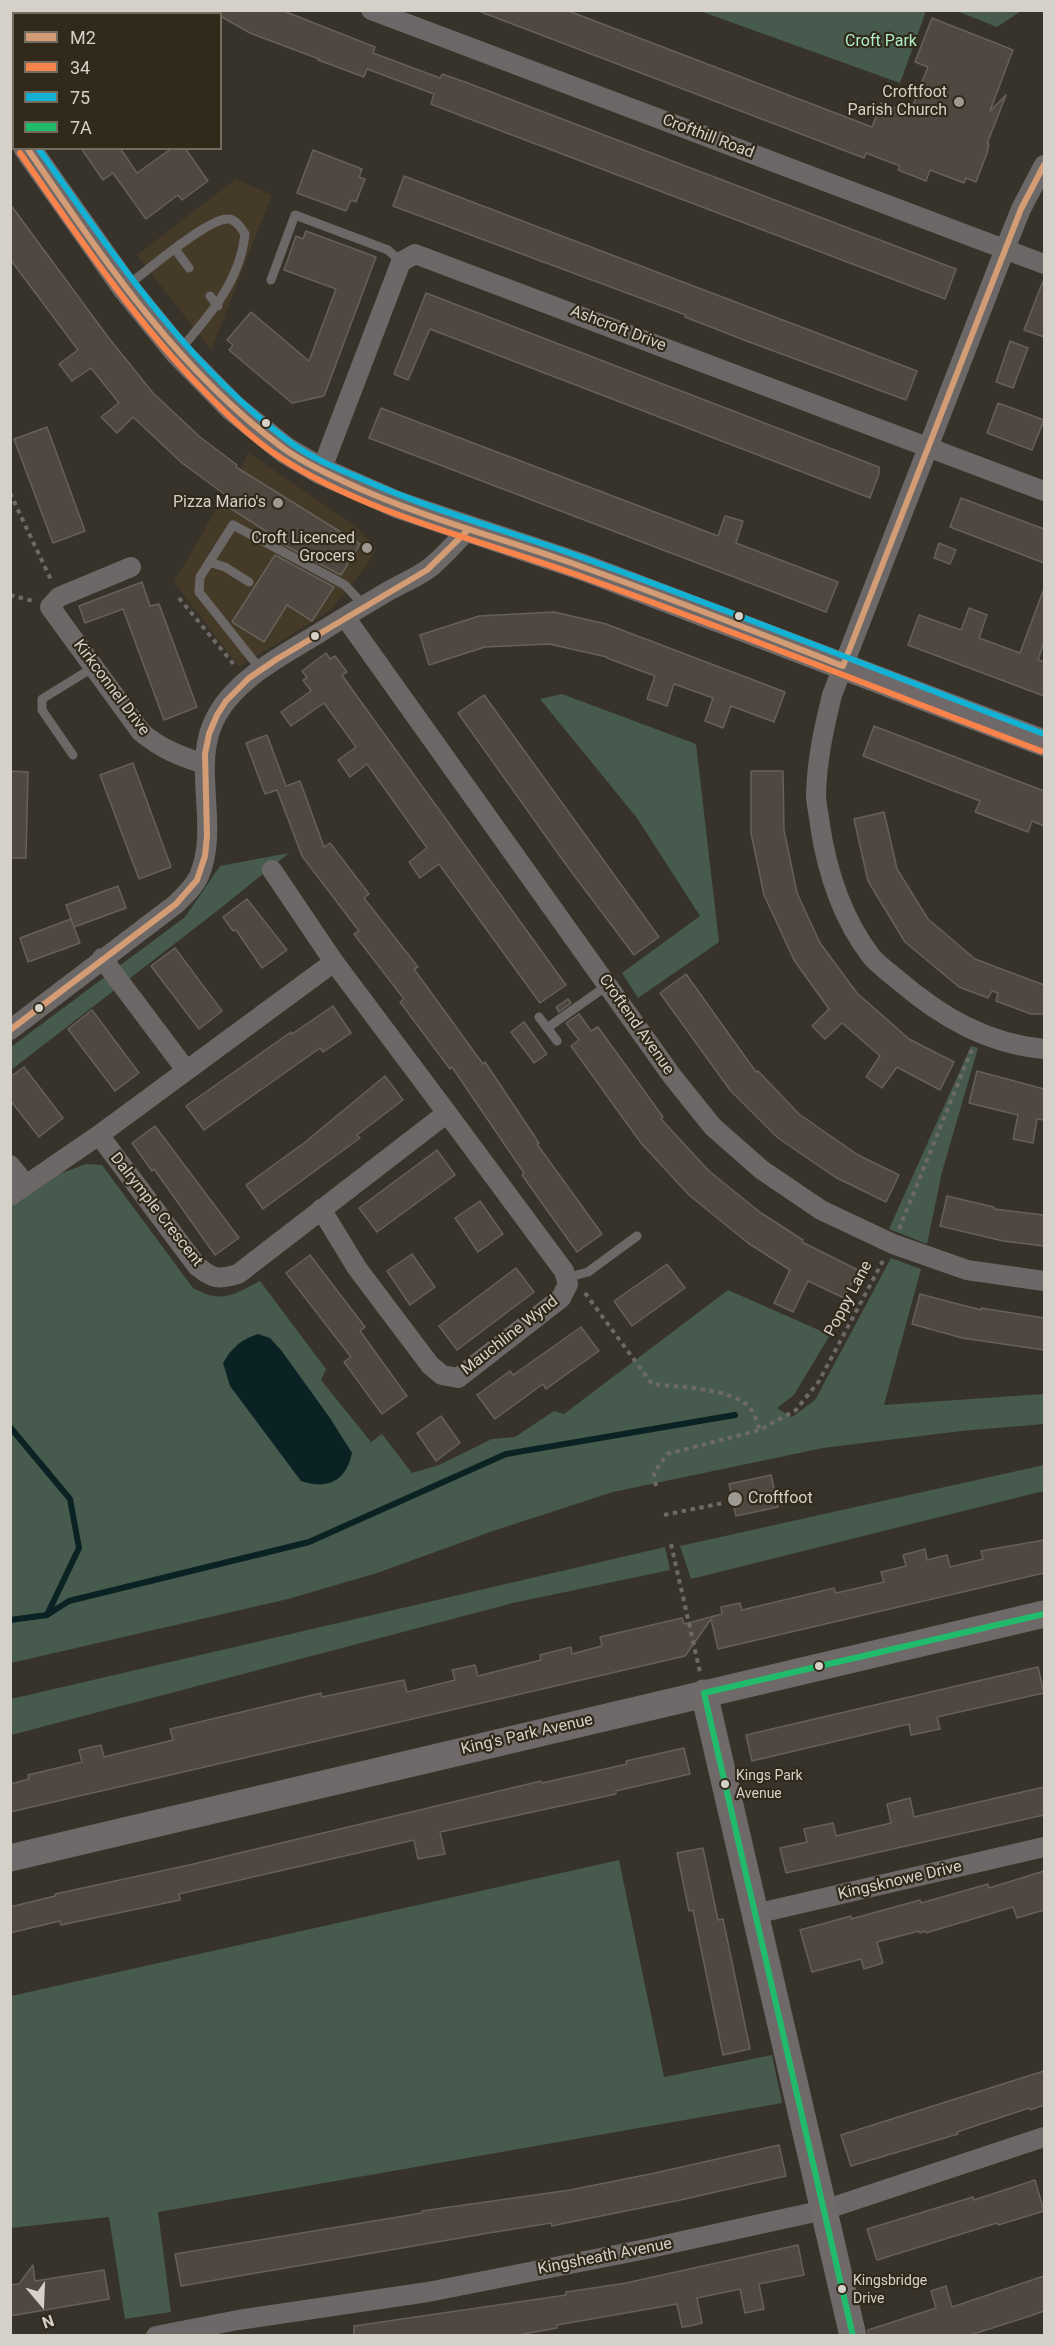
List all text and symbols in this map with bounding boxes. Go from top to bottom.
legend [12,12,222,150]
text: M2 [70,27,96,48]
park label: Croft Park [845,32,917,52]
text: 34 [70,57,90,78]
place label: Croftfoot Parish Church [847,83,947,121]
text: 75 [70,87,90,108]
marker: Croftfoot Parish Church [952,95,966,109]
street label: Crofthill Road [659,111,757,163]
text: 7A [70,117,92,138]
street label: Ashcroft Drive [567,302,669,356]
unlabelled marker [260,417,272,429]
place label: Pizza Mario's [173,493,266,513]
marker: Pizza Mario's [271,496,285,510]
place label: Croft Licenced Grocers [251,529,355,567]
marker: Croft Licenced Grocers [360,541,374,555]
unlabelled marker [733,610,745,622]
unlabelled marker [309,630,321,642]
street label: Kirkconnel Drive [69,636,153,740]
street label: Croftend Avenue [594,971,678,1079]
unlabelled marker [33,1002,45,1014]
street label: Dalrymple Crescent [106,1149,206,1271]
street label: Poppy Lane [821,1258,877,1340]
street label: Mauchline Wynd [458,1292,562,1380]
place label: Croftfoot [748,1489,813,1509]
marker: Croftfoot [726,1490,744,1508]
unlabelled marker [813,1660,825,1672]
street label: King's Park Avenue [459,1710,595,1760]
place label: Kings Park Avenue [736,1768,803,1800]
marker: Kings Park Avenue [719,1778,731,1790]
street label: Kingsknowe Drive [836,1857,964,1905]
street label: Kingsheath Avenue [536,2235,674,2279]
place label: Kingsbridge Drive [853,2273,927,2306]
north arrow [12,2274,72,2334]
marker: Kingsbridge Drive [836,2283,848,2295]
text: N [40,2311,56,2332]

